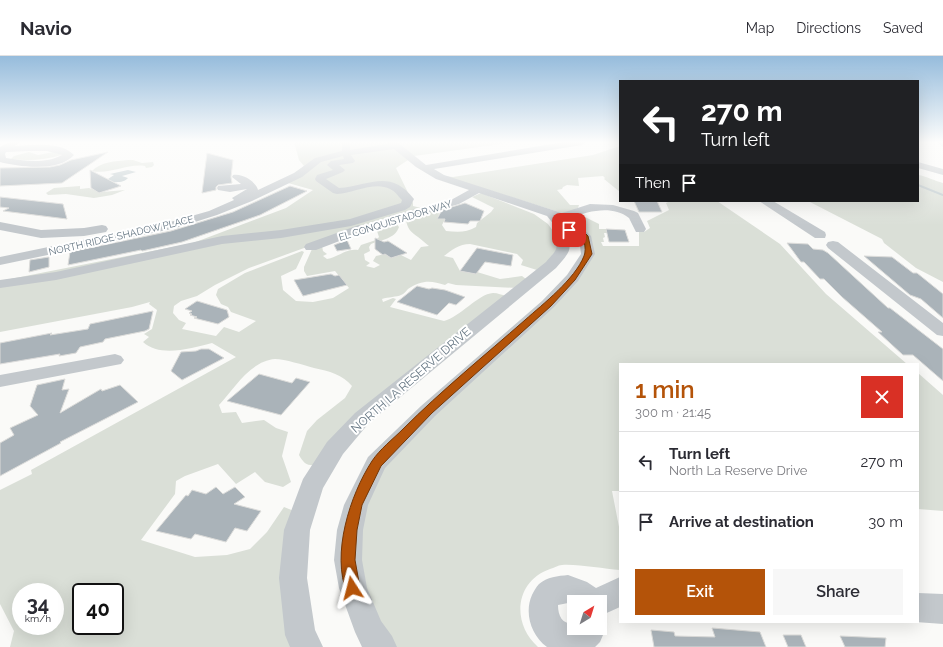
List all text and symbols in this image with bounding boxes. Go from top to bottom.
text: Navio [20,17,72,39]
text: Map [746,20,774,36]
text: Directions [796,20,861,36]
text: Saved [883,20,923,36]
text: 270 m [701,95,782,128]
icon: left [635,96,687,148]
text: Turn left [701,129,770,150]
icon: arrive [678,172,700,194]
text: Then [635,174,670,192]
street label: EL CONQUISTADOR WAY [337,198,453,243]
street label: NORTH RIDGE SHADOW PLACE [48,213,195,258]
pin [552,213,586,247]
icon: arrive [558,219,580,241]
street label: NORTH LA RESERVE DRIVE [348,324,474,436]
text: 1 min [635,375,695,404]
button: close [861,376,903,418]
text: 300 m · 21:45 [635,405,711,420]
text: Turn left [669,445,730,463]
icon: left [635,451,657,473]
text: 270 m [860,453,903,471]
text: North La Reserve Drive [669,463,808,478]
icon: arrive [635,511,657,533]
text: Arrive at destination [669,513,814,531]
text: 30 m [868,513,903,531]
position arrow [331,567,373,609]
button: Exit [635,569,765,615]
button: Share [773,569,903,615]
speed limit sign: 40 [72,583,124,635]
text: 34 [27,592,49,616]
north arrow [567,595,607,635]
map controls [567,595,607,635]
text: km/h [25,613,51,624]

